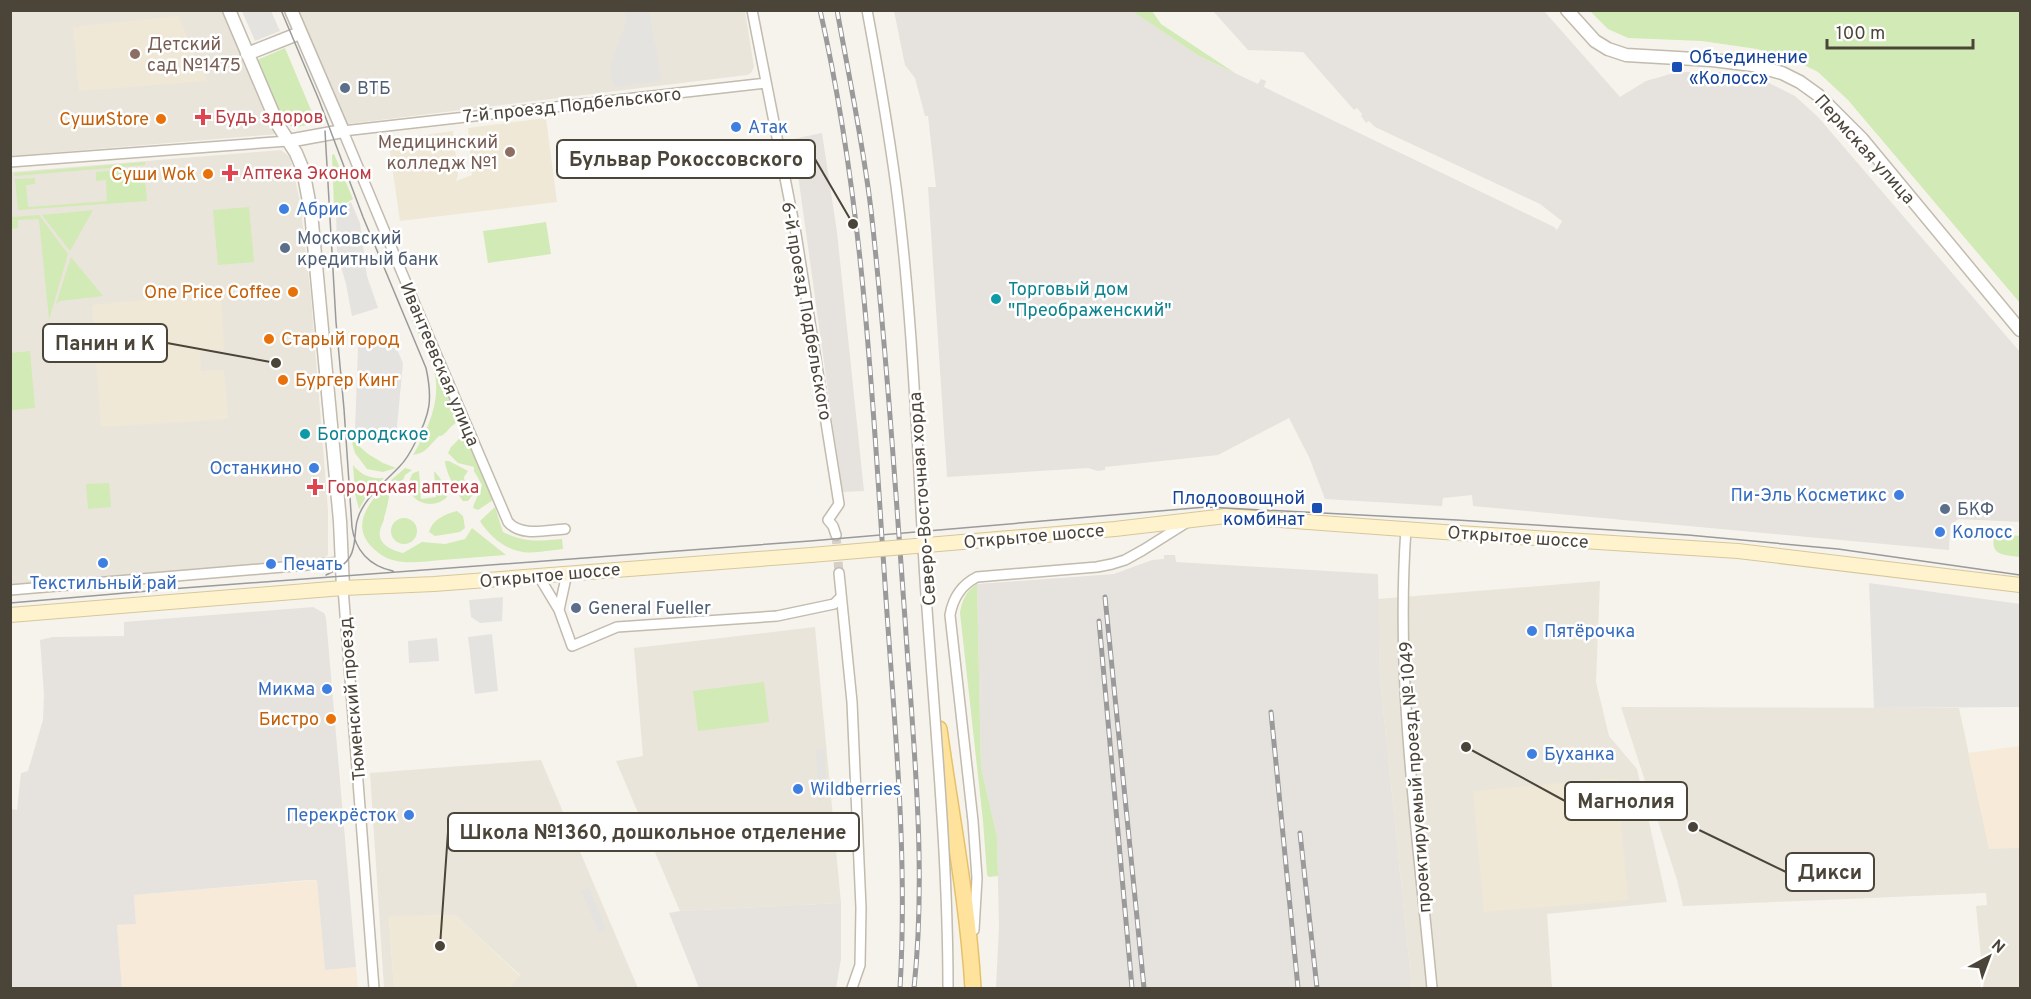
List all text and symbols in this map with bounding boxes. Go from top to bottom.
scale bar [1827,12,1972,50]
text: 100 m [1836,23,1885,46]
place label: Детский сад №1475 [147,34,241,78]
marker: Детский сад №1475 [128,47,142,61]
place label: Объединение «Колосс» [1689,47,1808,91]
marker: Объединение «Колосс» [1670,60,1684,74]
place label: ВТБ [357,78,391,101]
marker: ВТБ [338,81,352,95]
street label: 7-й проезд Подбельского [462,84,682,129]
street label: Пермская улица [1809,90,1919,210]
place label: Будь здоров [215,107,323,130]
place label: СушиStore [59,109,149,132]
marker: Будь здоров [196,110,210,124]
marker: СушиStore [154,112,168,126]
place label: Атак [748,117,788,140]
marker: Атак [729,120,743,134]
place label: Медицинский колледж №1 [378,132,498,176]
callout: Бульвар Рокоссовского [557,140,815,178]
marker: Медицинский колледж №1 [503,145,517,159]
text: Бульвар Рокоссовского [569,148,803,174]
place label: Аптека Эконом [242,163,372,186]
place label: Суши Wok [111,164,196,187]
marker: Аптека Эконом [223,166,237,180]
marker: Суши Wok [201,167,215,181]
place label: Абрис [296,199,348,222]
street label: 6-й проезд Подбельского [775,200,836,422]
marker: Абрис [277,202,291,216]
place label: Московский кредитный банк [297,228,439,272]
marker: Московский кредитный банк [278,241,292,255]
street label: Ивантеевская улица [394,279,484,450]
place label: Торговый дом "Преображенский" [1008,279,1172,323]
place label: One Price Coffee [144,282,281,305]
marker: One Price Coffee [286,285,300,299]
marker: Торговый дом "Преображенский" [989,292,1003,306]
callout: Панин и К [43,324,167,362]
place label: Старый город [281,329,400,352]
text: Панин и К [55,332,155,358]
marker: Старый город [262,332,276,346]
place label: Бургер Кинг [295,370,399,393]
marker: Бургер Кинг [276,373,290,387]
street label: Северо-Восточная хорда [905,391,942,607]
place label: Богородское [317,424,428,447]
marker: Богородское [298,427,312,441]
place label: Останкино [209,458,302,481]
marker: Останкино [307,461,321,475]
place label: Городская аптека [327,477,479,500]
marker: Городская аптека [308,480,322,494]
place label: Пи-Эль Косметикс [1730,485,1887,508]
place label: Плодоовощной комбинат [1172,488,1305,532]
marker: Пи-Эль Косметикс [1892,488,1906,502]
place label: БКФ [1957,499,1994,522]
marker: Плодоовощной комбинат [1310,501,1324,515]
marker: БКФ [1938,502,1952,516]
street label: Открытое шоссе [963,520,1106,555]
street label: Открытое шоссе [1447,522,1589,555]
place label: Колосс [1952,522,2013,545]
marker: Колосс [1933,525,1947,539]
place label: Печать [283,554,343,577]
marker: Текстильный рай [96,556,110,570]
marker: Печать [264,557,278,571]
street label: Открытое шоссе [479,559,622,594]
place label: Текстильный рай [29,573,177,596]
place label: General Fueller [588,598,711,621]
marker: General Fueller [569,601,583,615]
street label: Тюменский проезд [335,616,372,782]
place label: Пятёрочка [1544,621,1635,644]
marker: Пятёрочка [1525,624,1539,638]
street label: проектируемый проезд № 1049 [1396,640,1437,914]
place label: Микма [258,679,315,702]
marker: Микма [320,682,334,696]
place label: Бистро [259,709,319,732]
marker: Бистро [324,712,338,726]
place label: Буханка [1544,744,1614,767]
marker: Буханка [1525,747,1539,761]
place label: Wildberries [810,779,901,802]
marker: Wildberries [791,782,805,796]
callout: Магнолия [1565,782,1687,820]
text: Магнолия [1577,790,1675,816]
place label: Перекрёсток [286,805,397,828]
marker: Перекрёсток [402,808,416,822]
callout: Школа №1360, дошкольное отделение [448,813,859,851]
text: Школа №1360, дошкольное отделение [460,821,846,847]
callout: Дикси [1786,853,1874,891]
text: Дикси [1798,861,1862,887]
north arrow [1959,927,2019,987]
text: N [1987,936,2008,959]

